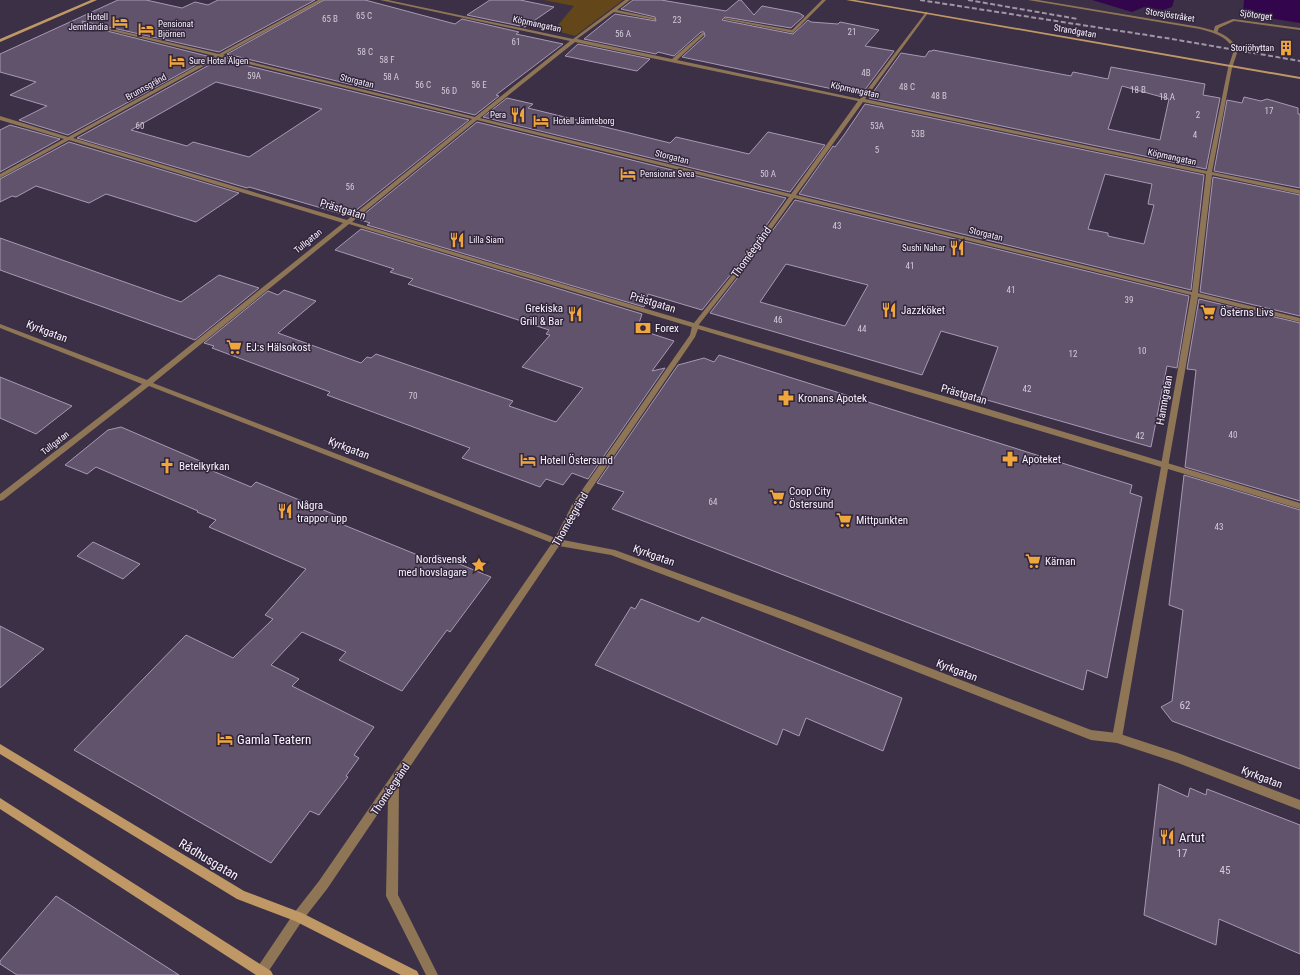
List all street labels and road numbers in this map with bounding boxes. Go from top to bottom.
street label: Storsjöstråket [1145,6,1196,24]
street label: Sjötorget [1239,8,1273,22]
street label: Köpmangatan [512,14,562,34]
street label: Strandgatan [1053,22,1097,40]
street label: Brunnsgränd [124,72,168,102]
street label: Storgatan [339,72,375,90]
street label: Köpmangatan [830,80,880,100]
street label: Köpmangatan [1147,147,1197,167]
street label: Storgatan [654,148,690,166]
street label: Prästgatan [318,196,367,223]
street label: Thoméegränd [729,224,774,280]
street label: Storgatan [968,225,1004,243]
street label: Tullgatan [292,227,324,255]
street label: Prästgatan [628,289,677,316]
street label: Kyrkgatan [24,318,69,345]
street label: Hamngatan [1154,374,1175,426]
street label: Prästgatan [939,382,988,407]
street label: Tullgatan [39,429,71,457]
street label: Kyrkgatan [326,435,371,462]
street label: Thoméegränd [550,490,591,548]
street label: Kyrkgatan [631,542,676,569]
street label: Kyrkgatan [934,657,979,684]
street label: Thoméegränd [368,761,413,818]
street label: Kyrkgatan [1239,764,1284,791]
street label: Rådhusgatan [176,836,241,883]

